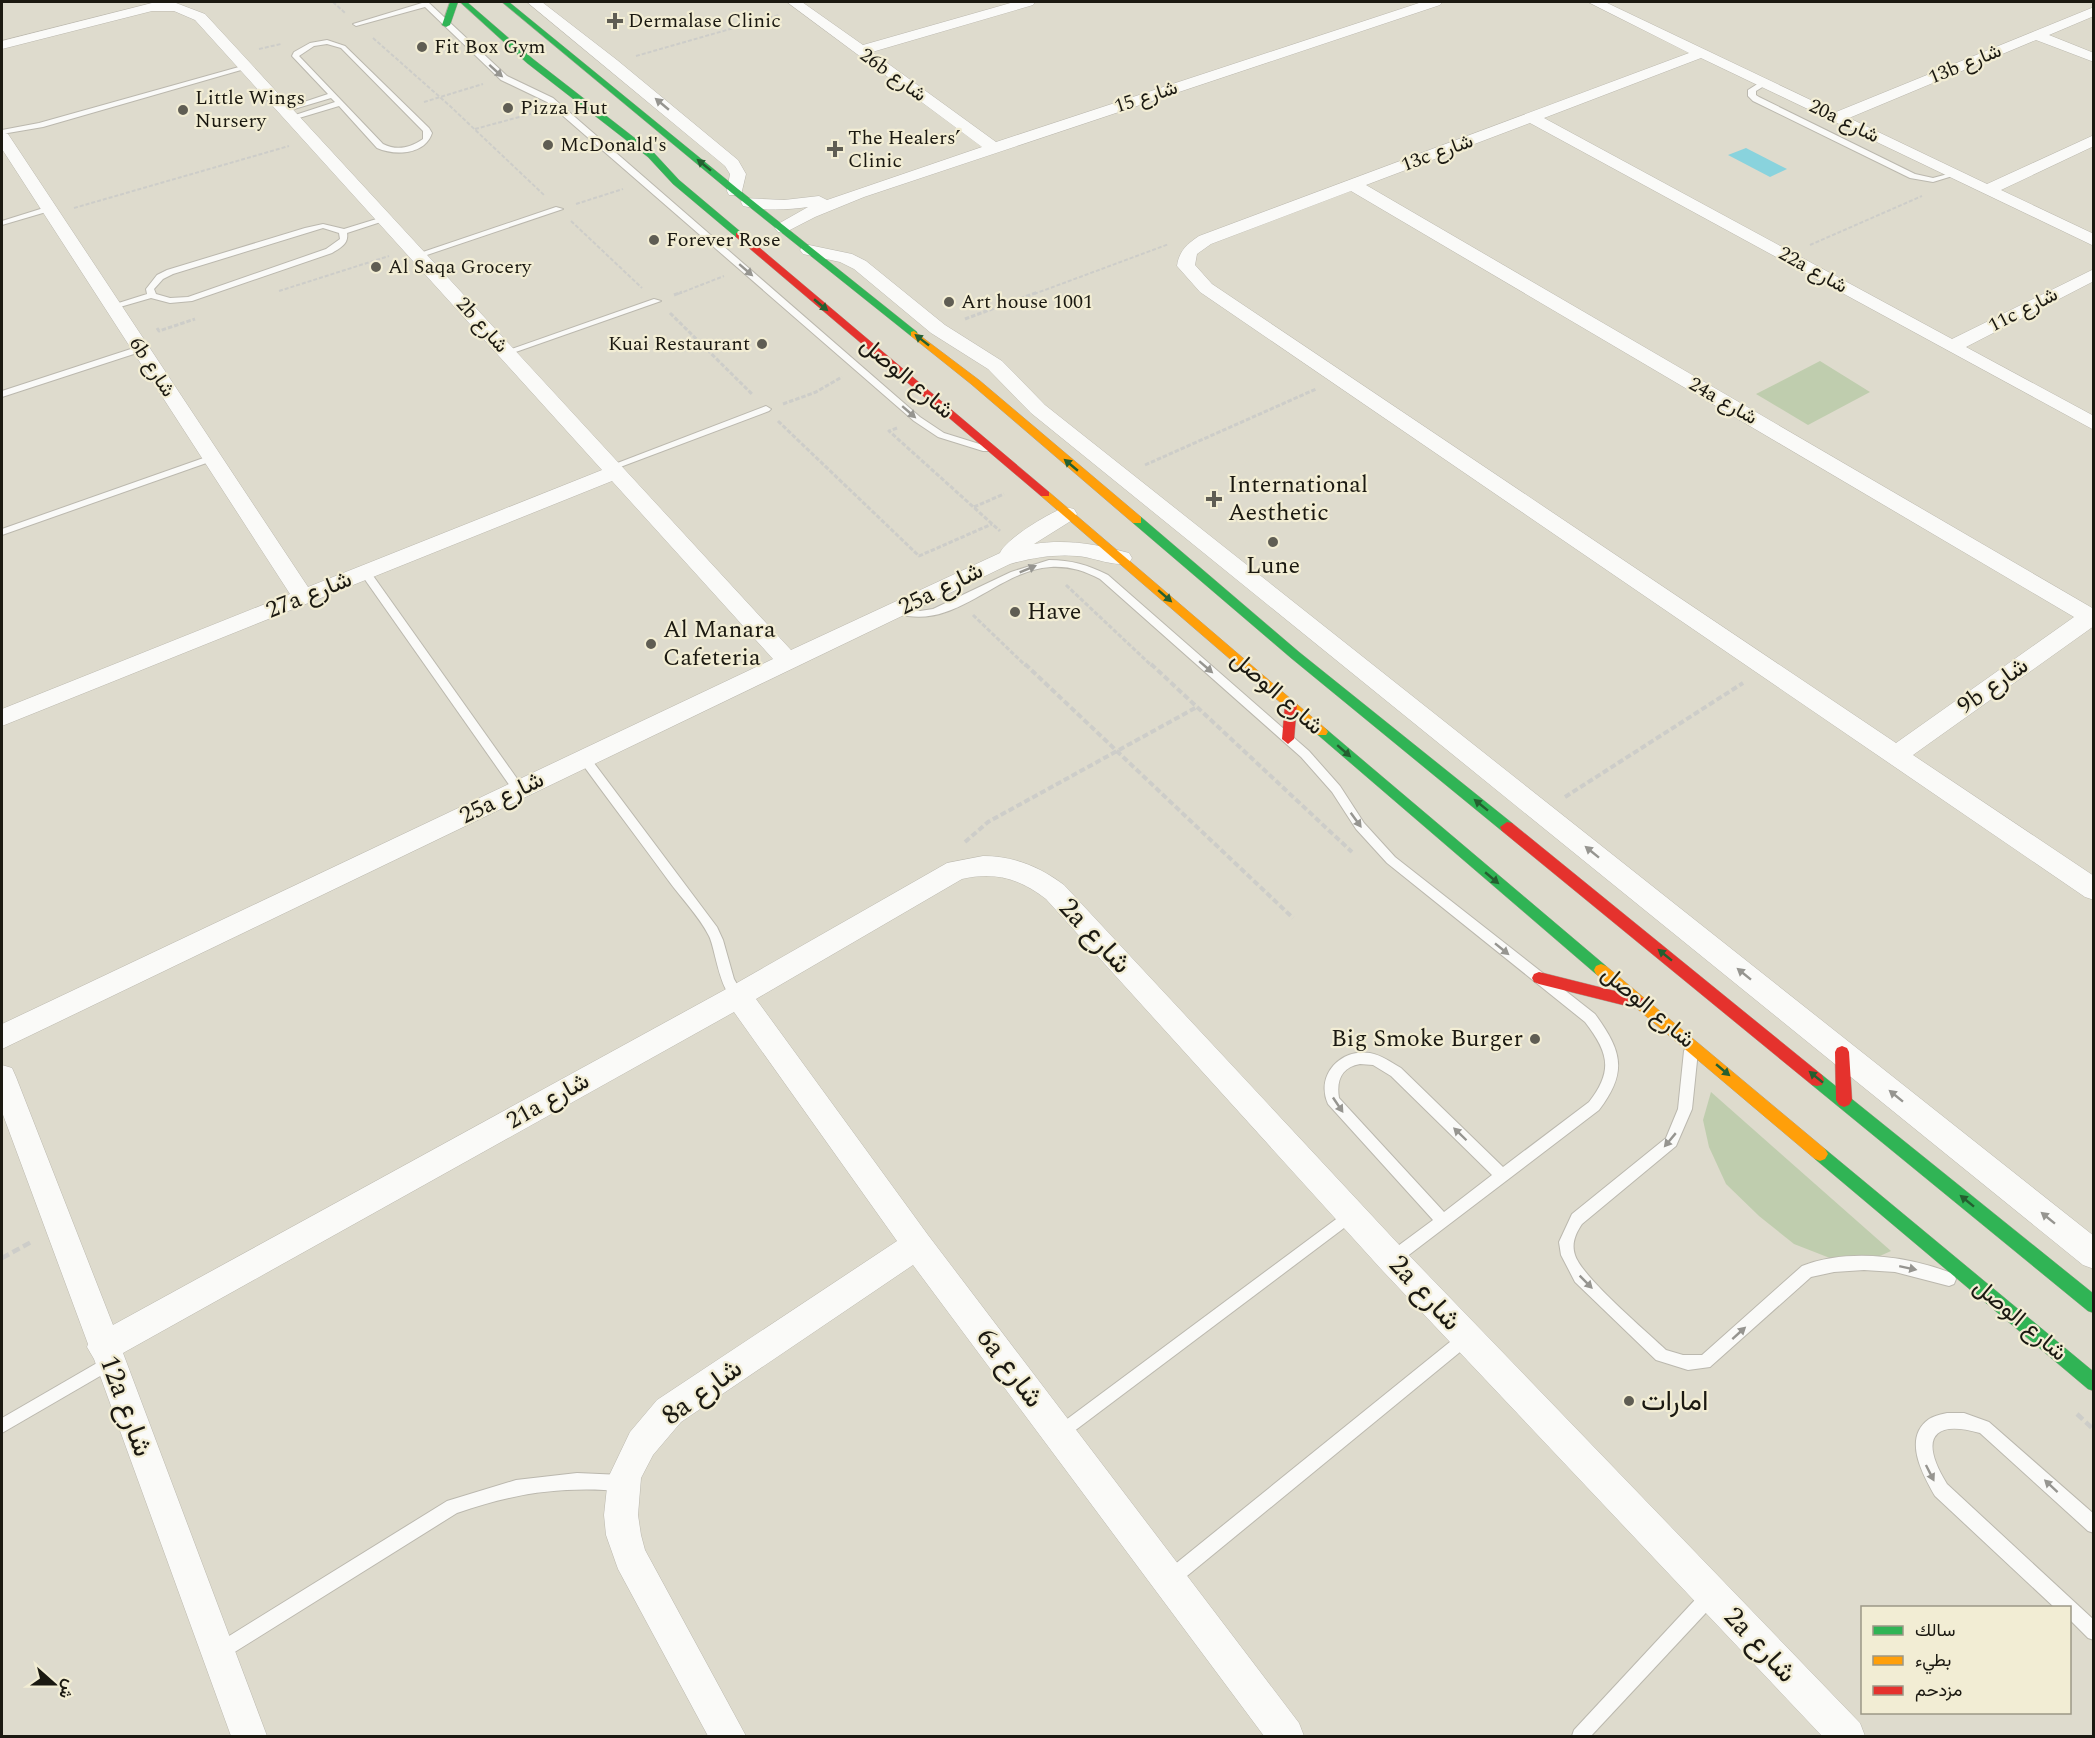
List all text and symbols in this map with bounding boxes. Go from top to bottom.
place label: Dermalase Clinic [628,6,781,36]
marker: Dermalase Clinic [606,12,624,30]
place label: Fit Box Gym [434,32,545,62]
street label: 13b شارع [1924,36,2006,92]
marker: Fit Box Gym [415,40,429,54]
street label: 26b شارع [853,40,933,110]
one-way arrow [488,64,503,77]
street label: شارع 15 [1110,73,1182,121]
place label: Little Wings Nursery [195,83,305,136]
street label: 20a شارع [1804,91,1884,151]
place label: Pizza Hut [520,93,608,123]
one-way arrow [654,98,669,111]
marker: Pizza Hut [501,101,515,115]
marker: Little Wings Nursery [176,103,190,117]
place label: The Healers’ Clinic [848,123,960,176]
street label: 13c شارع [1397,126,1477,180]
place label: McDonald's [560,130,667,160]
marker: McDonald's [541,138,555,152]
marker: The Healers’ Clinic [826,140,844,158]
one-way arrow [696,159,712,172]
place label: Forever Rose [666,225,781,255]
marker: Forever Rose [647,233,661,247]
street label: 22a شارع [1773,239,1853,301]
place label: Al Saqa Grocery [388,252,533,282]
marker: Al Saqa Grocery [369,260,383,274]
one-way arrow [738,263,753,276]
street label: 11c شارع [1983,280,2063,340]
place label: Art house 1001 [961,287,1093,317]
street label: 2b شارع [449,290,515,360]
marker: Art house 1001 [942,295,956,309]
one-way arrow [813,298,828,311]
street label: شارع الوصل [852,328,962,428]
place label: Kuai Restaurant [608,329,750,359]
street label: 6b شارع [121,331,183,403]
one-way arrow [914,334,929,346]
marker: Kuai Restaurant [755,337,769,351]
street label: 24a شارع [1683,369,1763,433]
one-way arrow [901,405,916,418]
one-way arrow [1064,459,1079,472]
place label: International Aesthetic [1228,467,1368,531]
marker: International Aesthetic [1205,490,1223,508]
marker: Lune [1266,535,1280,549]
place label: Lune [1246,548,1300,584]
street label: 25a شارع [893,553,989,625]
street label: 27a شارع [261,561,357,629]
one-way arrow [1020,564,1038,574]
one-way arrow [1157,589,1172,602]
place label: Have [1027,594,1081,630]
marker: Have [1008,605,1022,619]
place label: Al Manara Cafeteria [663,612,776,676]
marker: Al Manara Cafeteria [644,637,658,651]
street label: شارع الوصل [1222,642,1332,744]
street label: 9b شارع [1950,648,2036,724]
one-way arrow [1198,660,1213,673]
one-way arrow [1336,744,1351,757]
street label: 25a شارع [454,762,550,834]
one-way arrow [1473,799,1489,812]
one-way arrow [1350,813,1362,828]
one-way arrow [1584,845,1600,858]
one-way arrow [1484,872,1500,885]
street label: 2a شارع [1048,888,1142,984]
one-way arrow [1494,942,1510,955]
one-way arrow [1657,948,1673,961]
street label: شارع الوصل [1593,957,1703,1057]
one-way arrow [1736,967,1752,980]
place label: Big Smoke Burger [1331,1021,1523,1057]
marker: Big Smoke Burger [1528,1032,1542,1046]
street label: 21a شارع [500,1063,596,1139]
one-way arrow [1715,1063,1730,1076]
one-way arrow [1809,1072,1824,1084]
one-way arrow [1888,1089,1904,1102]
one-way arrow [1332,1097,1343,1113]
one-way arrow [1453,1128,1467,1142]
one-way arrow [1664,1132,1677,1148]
one-way arrow [1960,1195,1975,1208]
one-way arrow [2040,1212,2056,1225]
street label: 2a شارع [1378,1245,1472,1341]
one-way arrow [1899,1264,1918,1273]
street label: شارع الوصل [1965,1270,2075,1370]
one-way arrow [1579,1274,1593,1289]
street label: 6a شارع [965,1319,1055,1417]
one-way arrow [1731,1327,1746,1340]
street label: 8a شارع [653,1348,751,1436]
street label: 12a شارع [88,1349,164,1463]
place label: امارات [1641,1380,1708,1423]
marker: امارات [1622,1394,1636,1408]
one-way arrow [1925,1464,1935,1481]
one-way arrow [2043,1479,2058,1493]
street label: 2a شارع [1713,1597,1807,1693]
legend [1861,1606,2071,1714]
text: سالك [1915,1617,1955,1644]
text: بطيء [1915,1647,1951,1675]
north arrow [24,1654,84,1714]
text: ش [52,1676,82,1702]
text: مزدحم [1915,1677,1962,1704]

